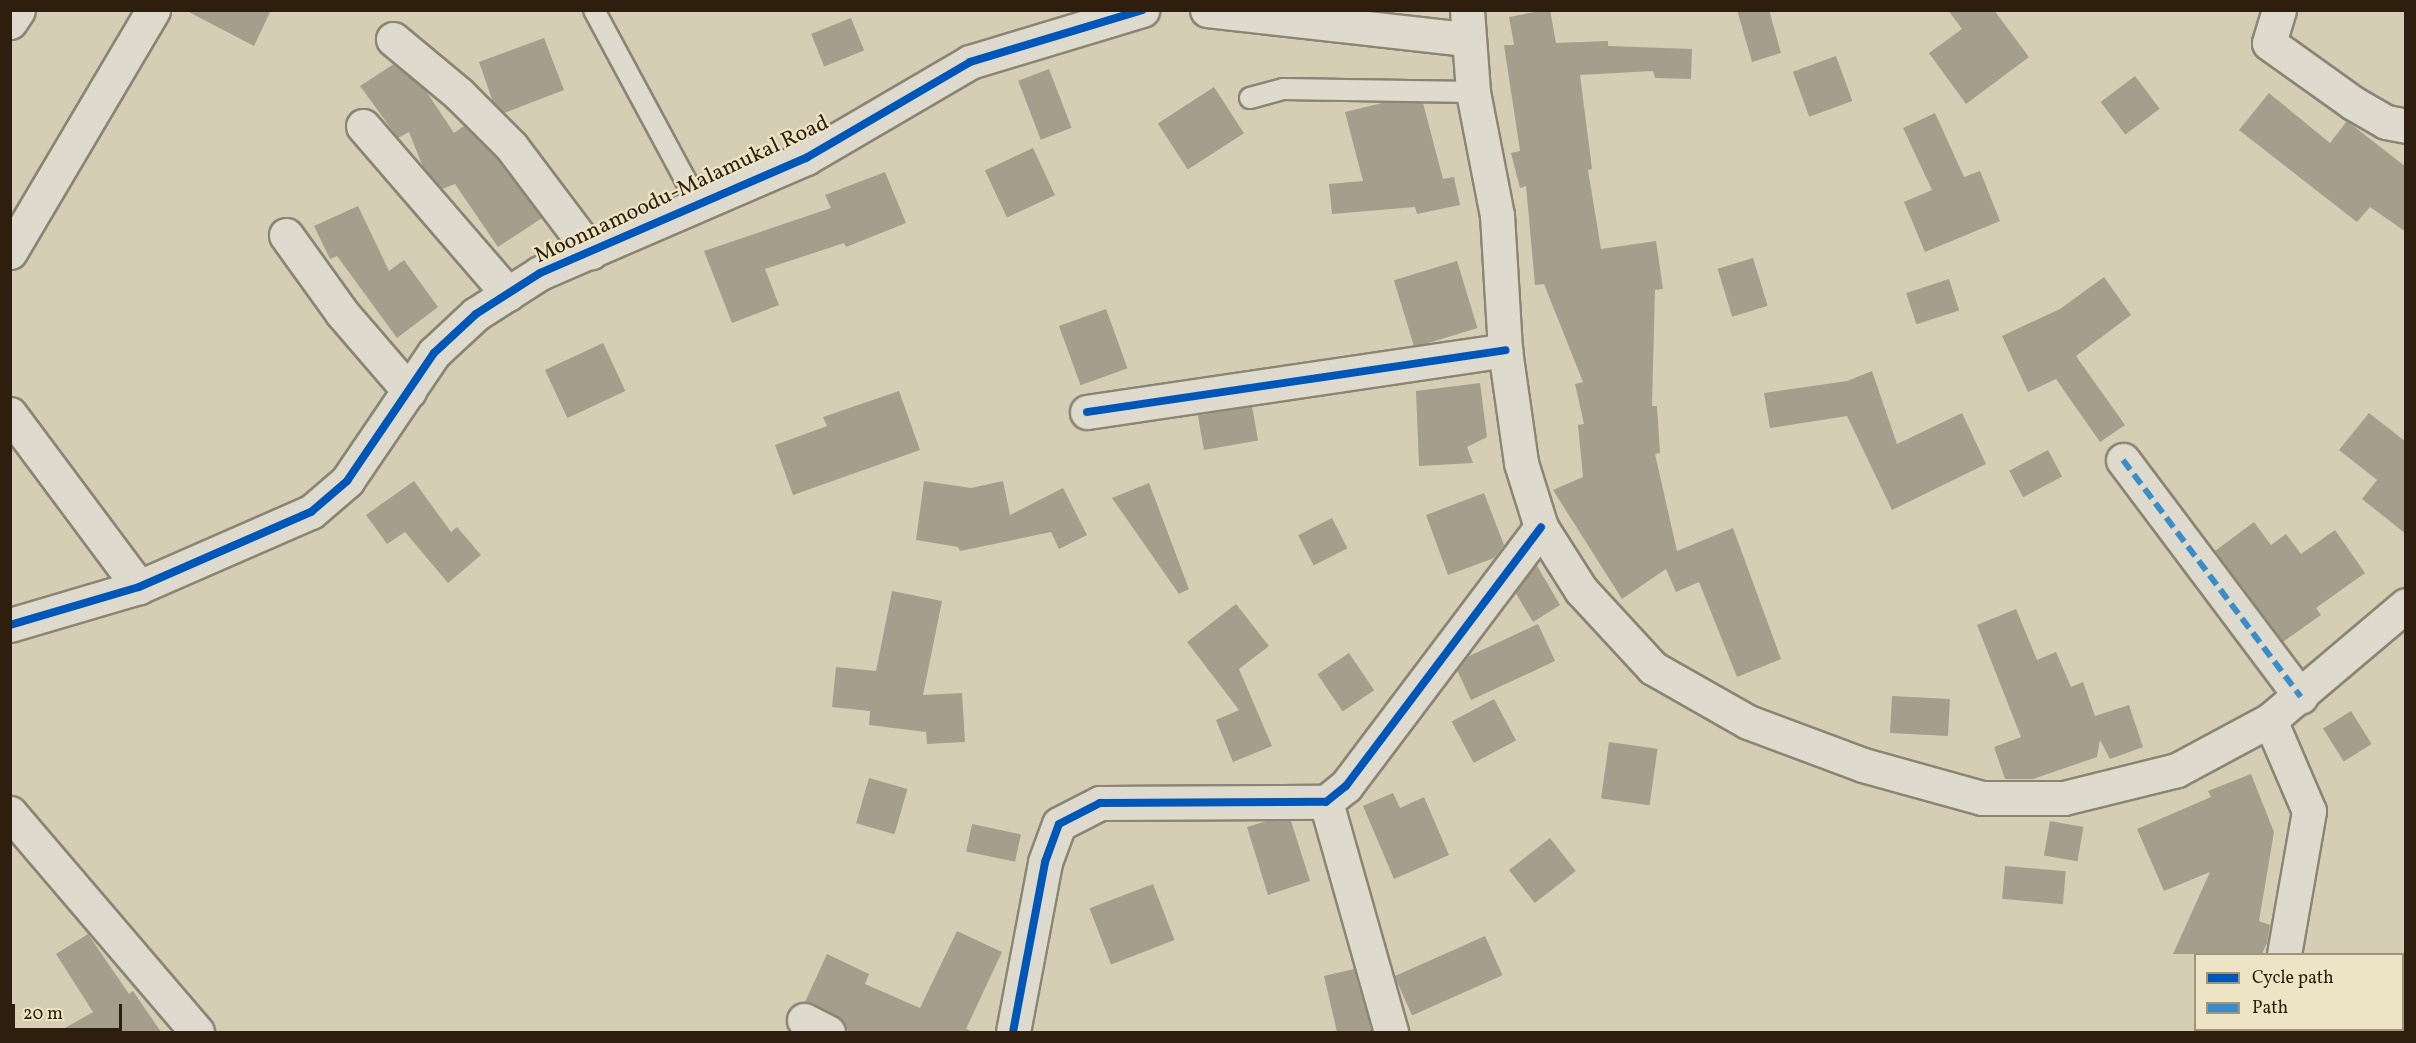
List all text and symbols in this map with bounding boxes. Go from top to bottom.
street label: Moonnamoodu-Malamukal Road [531,110,833,270]
legend [2194,953,2404,1031]
text: Cycle path [2252,966,2334,991]
scale bar [15,992,124,1030]
text: Path [2252,996,2288,1021]
text: 20 m [23,1002,63,1027]

